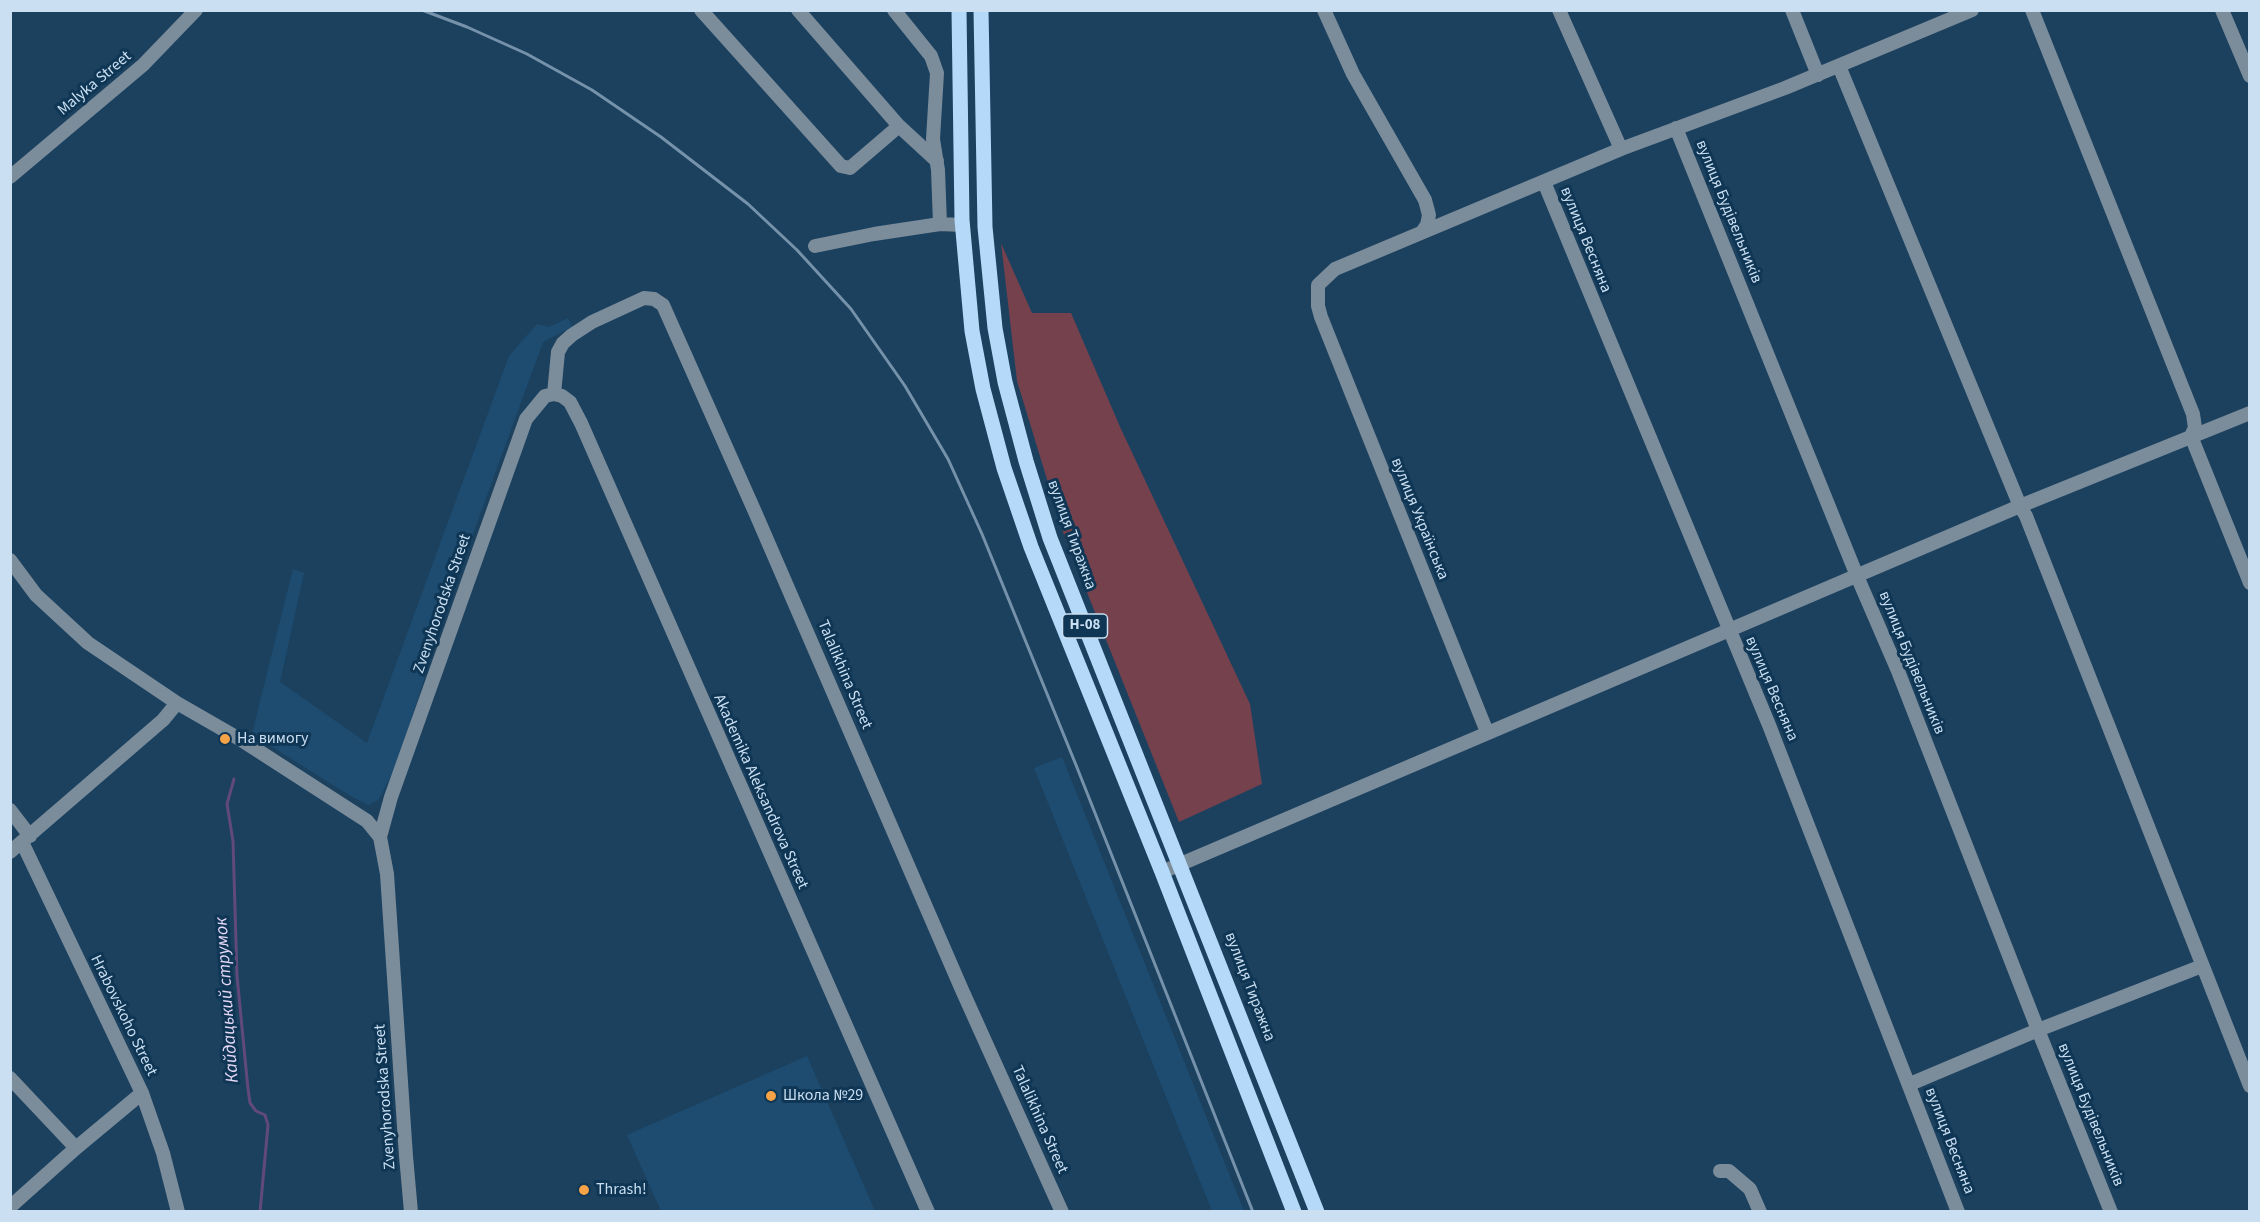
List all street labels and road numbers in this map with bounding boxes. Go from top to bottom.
street label: Malyka Street [54,48,136,120]
street label: вулиця Будівельників [1691,138,1765,286]
street label: вулиця Весняна [1555,184,1615,296]
street label: вулиця Українська [1386,455,1452,583]
street label: вулиця Тиражна [1042,478,1100,592]
street label: Zvenyhorodska Street [410,532,476,676]
street label: вулиця Будівельників [1874,589,1948,737]
road number: Н-08 [1062,614,1108,638]
street label: Talalikhina Street [812,618,876,732]
street label: вулиця Весняна [1740,634,1802,744]
street label: Akademika Aleksandrova Street [708,692,812,892]
street label: вулиця Тиражна [1219,930,1279,1044]
street label: Hrabovskoho Street [85,952,161,1080]
street label: Zvenyhorodska Street [371,1023,401,1171]
street label: вулиця Будівельників [2053,1041,2127,1189]
street label: Talalikhina Street [1007,1063,1071,1177]
street label: вулиця Весняна [1920,1085,1978,1197]

